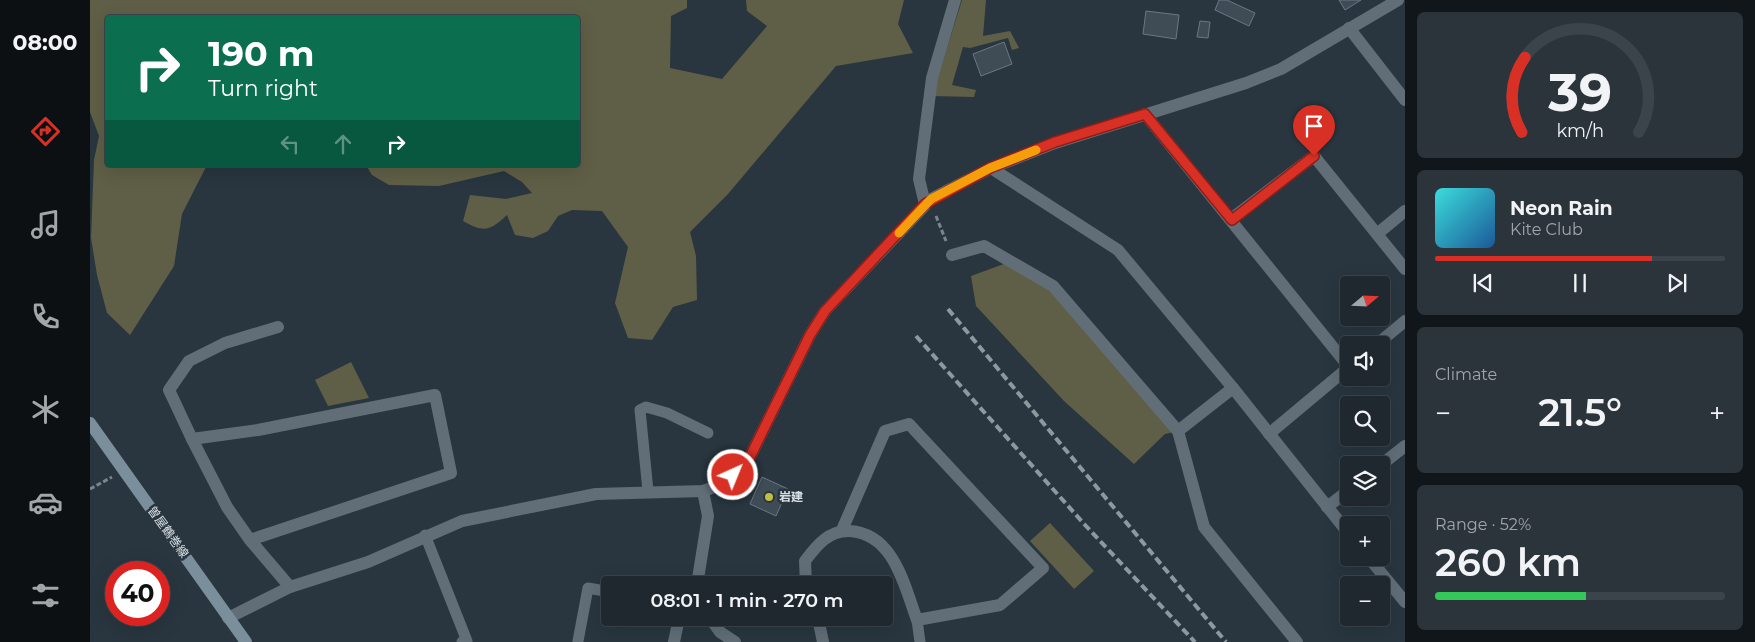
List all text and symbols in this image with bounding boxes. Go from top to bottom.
text: 08:00 [12,29,78,56]
text: 190 m [208,32,314,75]
icon: right [125,35,190,100]
text: 39 [1547,61,1612,124]
text: Turn right [208,75,318,102]
pin [1293,105,1335,156]
icon: arrive [1300,112,1328,140]
icon: directions [28,114,63,149]
text: km/h [1556,120,1604,141]
icon: left [276,130,304,158]
icon: ahead [329,130,357,158]
icon: right [382,130,410,158]
text: Neon Rain [1510,197,1613,220]
icon: music [28,207,63,242]
text: Kite Club [1510,220,1583,239]
icon: previous [1469,269,1497,297]
icon: pause [1566,269,1594,297]
icon: next [1663,269,1691,297]
north arrow [1340,276,1390,326]
map controls [1340,276,1390,626]
icon: phone [28,299,63,334]
button: sound [1340,336,1390,386]
text: Climate [1435,365,1497,384]
text: 21.5° [1538,389,1622,436]
icon: climate [28,392,63,427]
button: search [1340,396,1390,446]
text: − [1435,396,1451,430]
text: + [1709,396,1725,430]
position arrow [706,448,758,500]
button: layers [1340,456,1390,506]
icon: car [28,485,63,520]
place label: 岩建 [779,489,803,504]
marker: 岩建 [763,491,775,503]
street label: 曽屋鶴巻線 [145,503,192,560]
text: Range · 52% [1435,515,1531,534]
button: + [1340,516,1390,566]
text: 260 km [1435,539,1581,586]
speed limit sign: 40 [105,561,170,626]
button: − [1340,576,1390,626]
icon: filters [28,578,63,613]
text: 08:01 · 1 min · 270 m [651,589,843,612]

